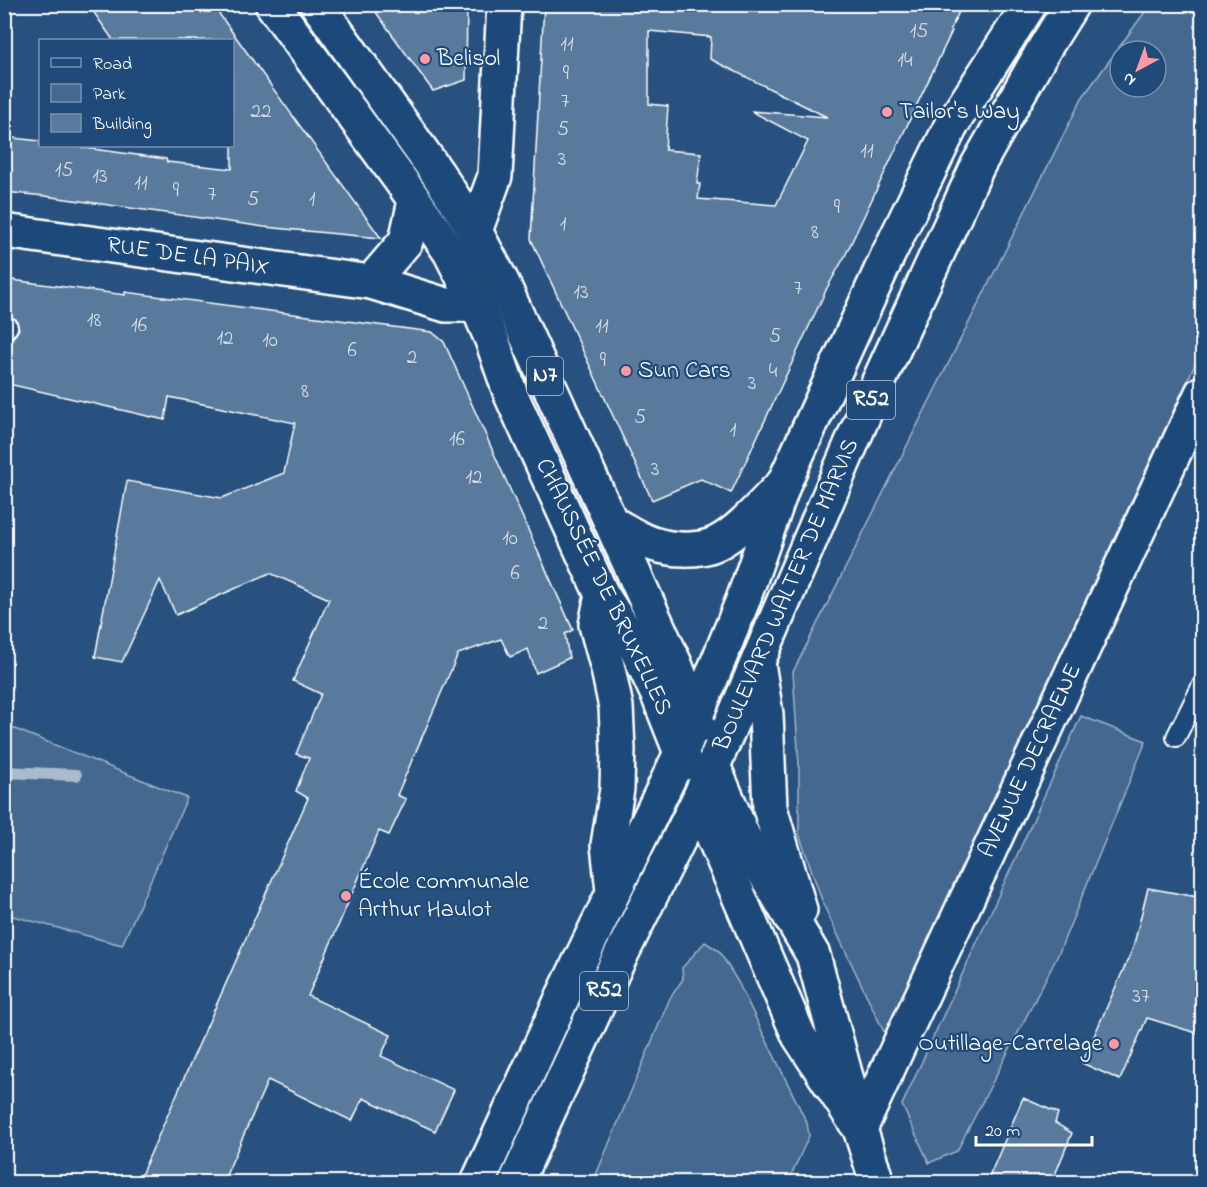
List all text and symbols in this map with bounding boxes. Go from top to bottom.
house number: 15 [910,17,928,47]
house number: 11 [560,30,574,60]
legend [39,39,234,147]
north arrow [1108,39,1168,99]
place label: Belisol [436,42,500,77]
house number: 14 [897,46,913,76]
text: Road [93,52,132,78]
marker: Belisol [418,52,432,66]
house number: 9 [563,59,570,89]
text: N [1117,66,1141,91]
text: Park [93,82,126,108]
house number: 7 [561,87,570,117]
place label: Tailor's Way [899,95,1020,131]
house number: 22 [251,97,271,127]
marker: Tailor's Way [880,105,894,119]
text: Building [92,112,152,139]
house number: 5 [557,115,569,145]
house number: 11 [860,137,874,167]
house number: 3 [558,145,566,175]
house number: 15 [55,156,73,186]
house number: 13 [92,162,108,192]
house number: 11 [134,169,148,199]
house number: 9 [173,176,180,206]
house number: 7 [208,180,217,210]
house number: 5 [247,185,259,215]
house number: 1 [309,185,316,215]
house number: 9 [834,193,841,223]
house number: 1 [560,210,567,240]
house number: 8 [811,218,819,248]
street label: RUE DE LA PAIX [105,228,272,286]
house number: 7 [794,274,803,304]
house number: 13 [573,278,589,308]
house number: 18 [87,306,101,336]
house number: 16 [131,311,147,341]
house number: 11 [595,312,609,342]
house number: 5 [769,322,781,352]
house number: 12 [216,324,234,354]
house number: 10 [262,326,278,356]
house number: 6 [347,336,357,366]
house number: 2 [407,343,417,373]
house number: 9 [600,346,607,376]
place label: Sun Cars [638,354,731,389]
road number: N7 [527,357,563,395]
house number: 4 [769,357,778,387]
marker: Sun Cars [619,364,633,378]
house number: 3 [748,369,756,399]
house number: 8 [301,377,309,407]
road number: R52 [847,381,895,419]
house number: 5 [634,403,646,433]
house number: 1 [730,416,737,446]
house number: 16 [449,425,465,455]
street label: BOULEVARD WALTER DE MARVIS [705,433,869,758]
street label: CHAUSSÉE DE BRUXELLES [526,453,680,721]
house number: 3 [651,455,659,485]
house number: 12 [465,463,483,493]
house number: 10 [502,524,518,554]
house number: 6 [510,559,520,589]
house number: 2 [538,609,548,639]
street label: AVENUE DECRAENE [971,658,1091,864]
place label: École communale Arthur Haulot [358,865,530,928]
marker: École communale Arthur Haulot [339,889,353,903]
road number: R52 [580,972,628,1010]
house number: 37 [1132,982,1150,1012]
place label: Outillage-Carrelage [918,1027,1102,1062]
marker: Outillage-Carrelage [1107,1037,1121,1051]
scale bar [976,1109,1092,1147]
text: 20 m [985,1119,1020,1145]

